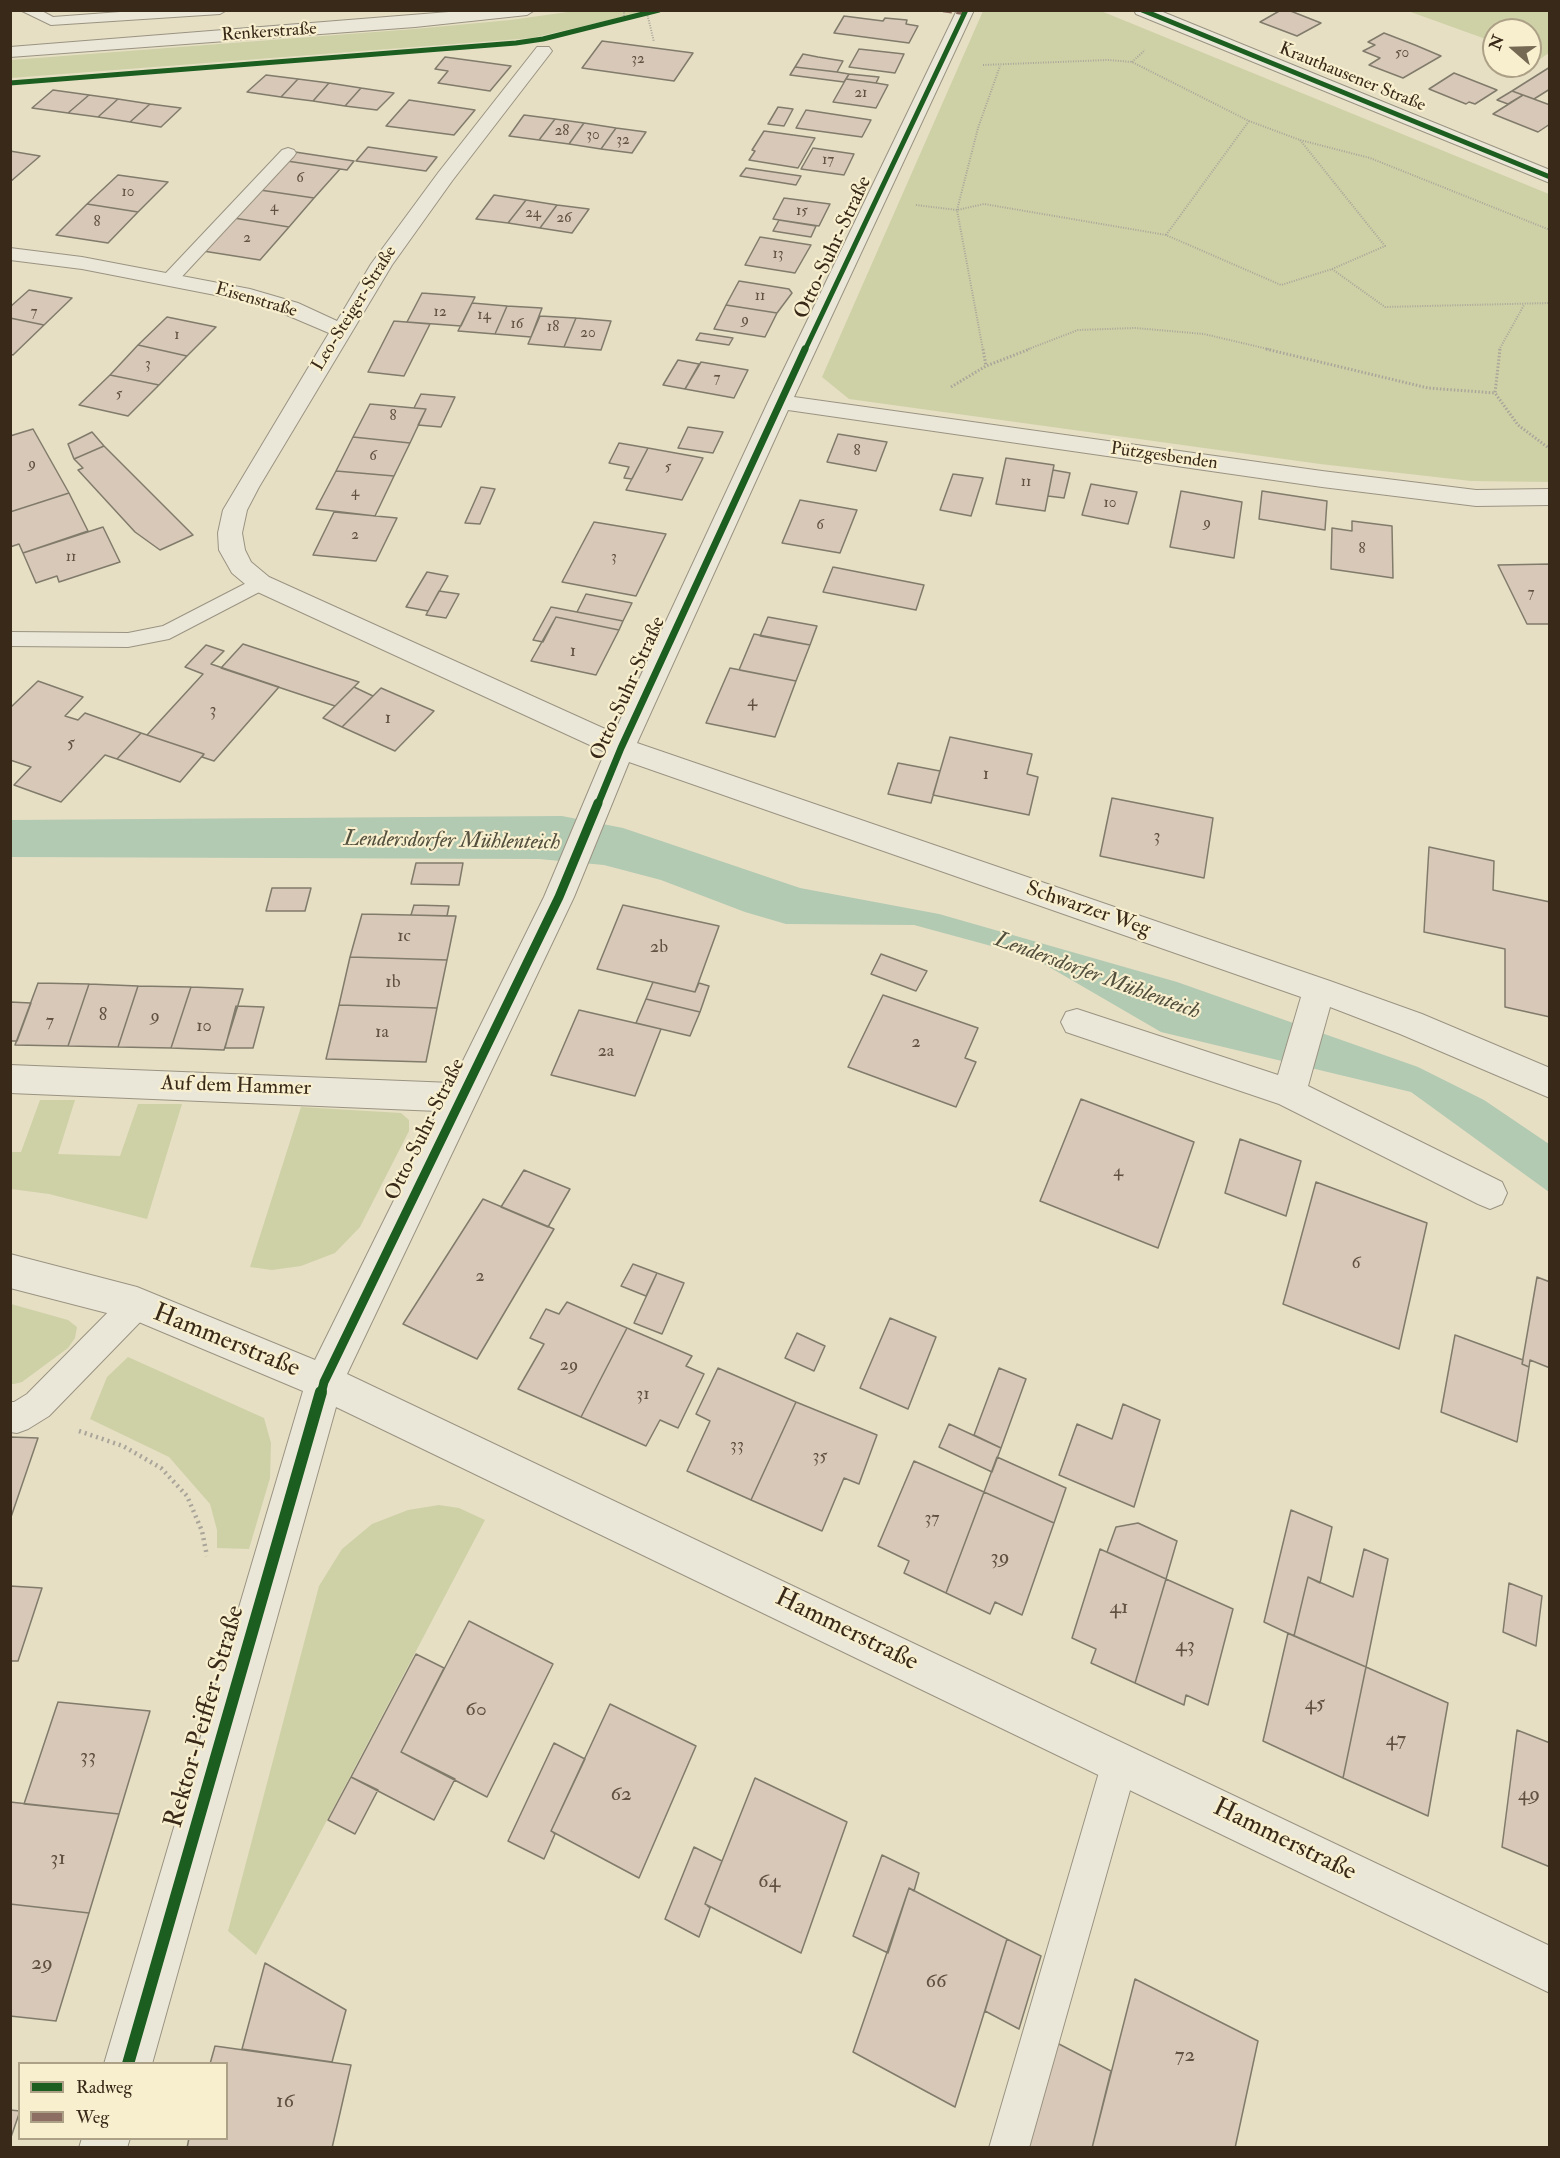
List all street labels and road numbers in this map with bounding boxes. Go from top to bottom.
street label: Renkerstraße [221,19,317,47]
street label: Krauthausener Straße [1276,39,1428,117]
street label: Otto-Suhr-Straße [790,173,878,323]
street label: Leo-Steiger-Straße [308,243,402,375]
street label: Eisenstraße [213,279,299,323]
street label: Pützgesbenden [1109,439,1219,475]
street label: Otto-Suhr-Straße [586,613,672,765]
street label: Schwarzer Weg [1022,877,1154,943]
street label: Otto-Suhr-Straße [381,1055,471,1205]
street label: Auf dem Hammer [161,1072,311,1102]
street label: Hammerstraße [148,1298,304,1386]
street label: Hammerstraße [769,1583,923,1679]
street label: Rektor-Peiffer-Straße [159,1602,253,1832]
street label: Hammerstraße [1207,1793,1361,1889]

